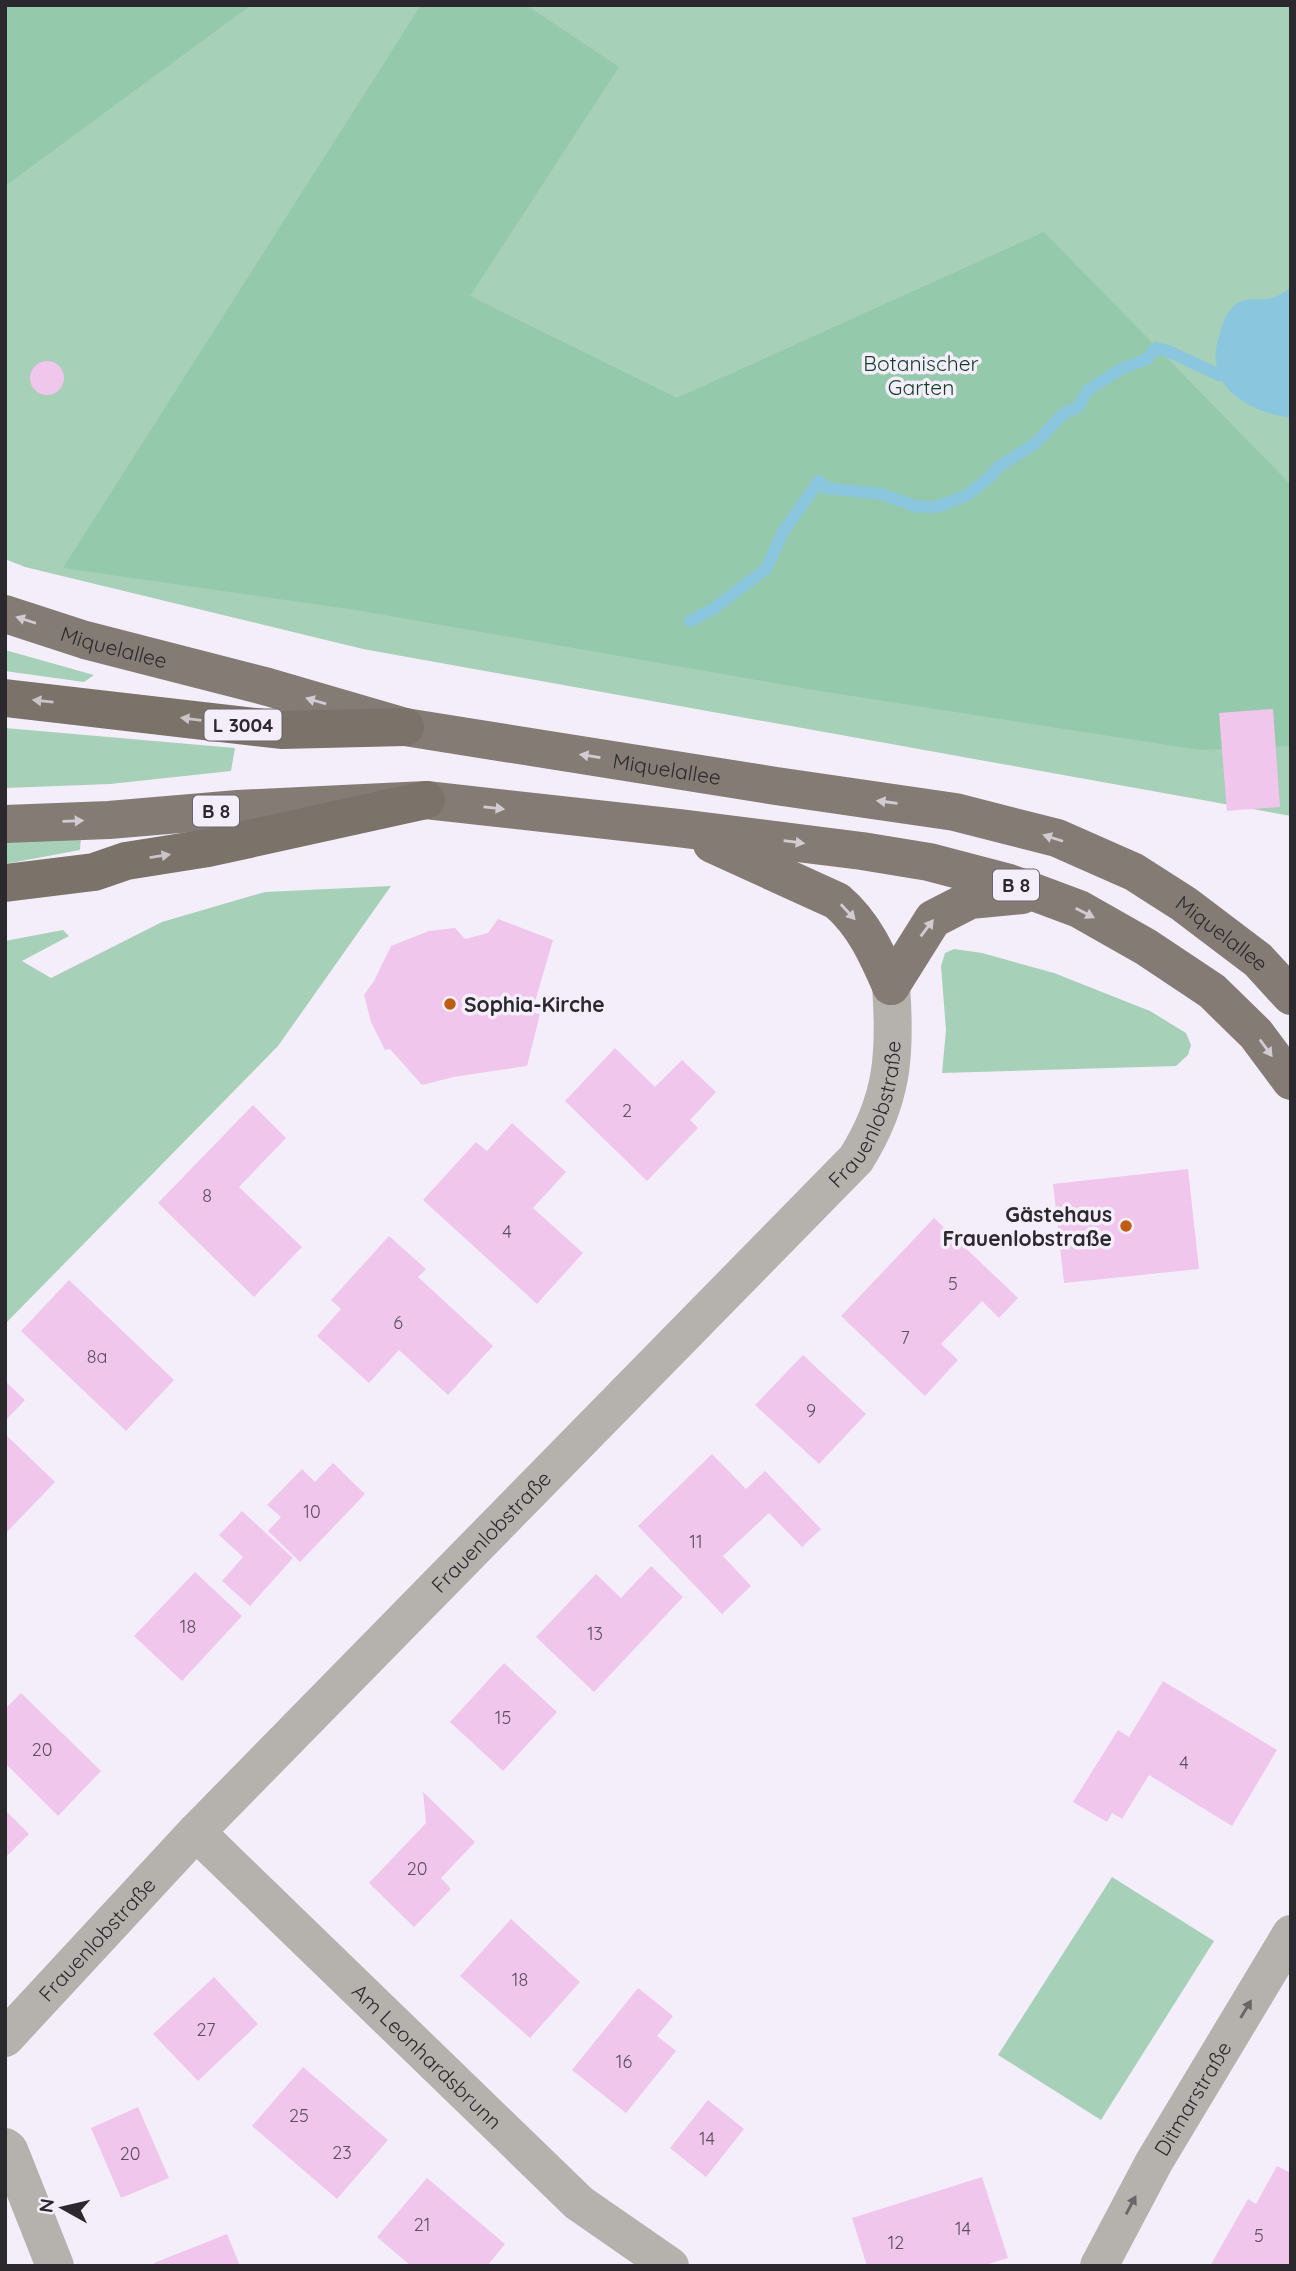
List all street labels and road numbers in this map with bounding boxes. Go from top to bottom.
street label: Miquelallee [57,620,170,674]
road number: L 3004 [204,710,282,740]
street label: Miquelallee [611,747,723,790]
road number: B 8 [193,796,239,826]
road number: B 8 [993,870,1039,900]
street label: Miquelallee [1171,890,1274,976]
street label: Frauenlobstraße [822,1040,906,1193]
street label: Frauenlobstraße [425,1465,556,1598]
street label: Frauenlobstraße [33,1871,161,2007]
street label: Am Leonhardsbrunn [347,1978,508,2134]
street label: Ditmarstraße [1148,2036,1237,2160]

